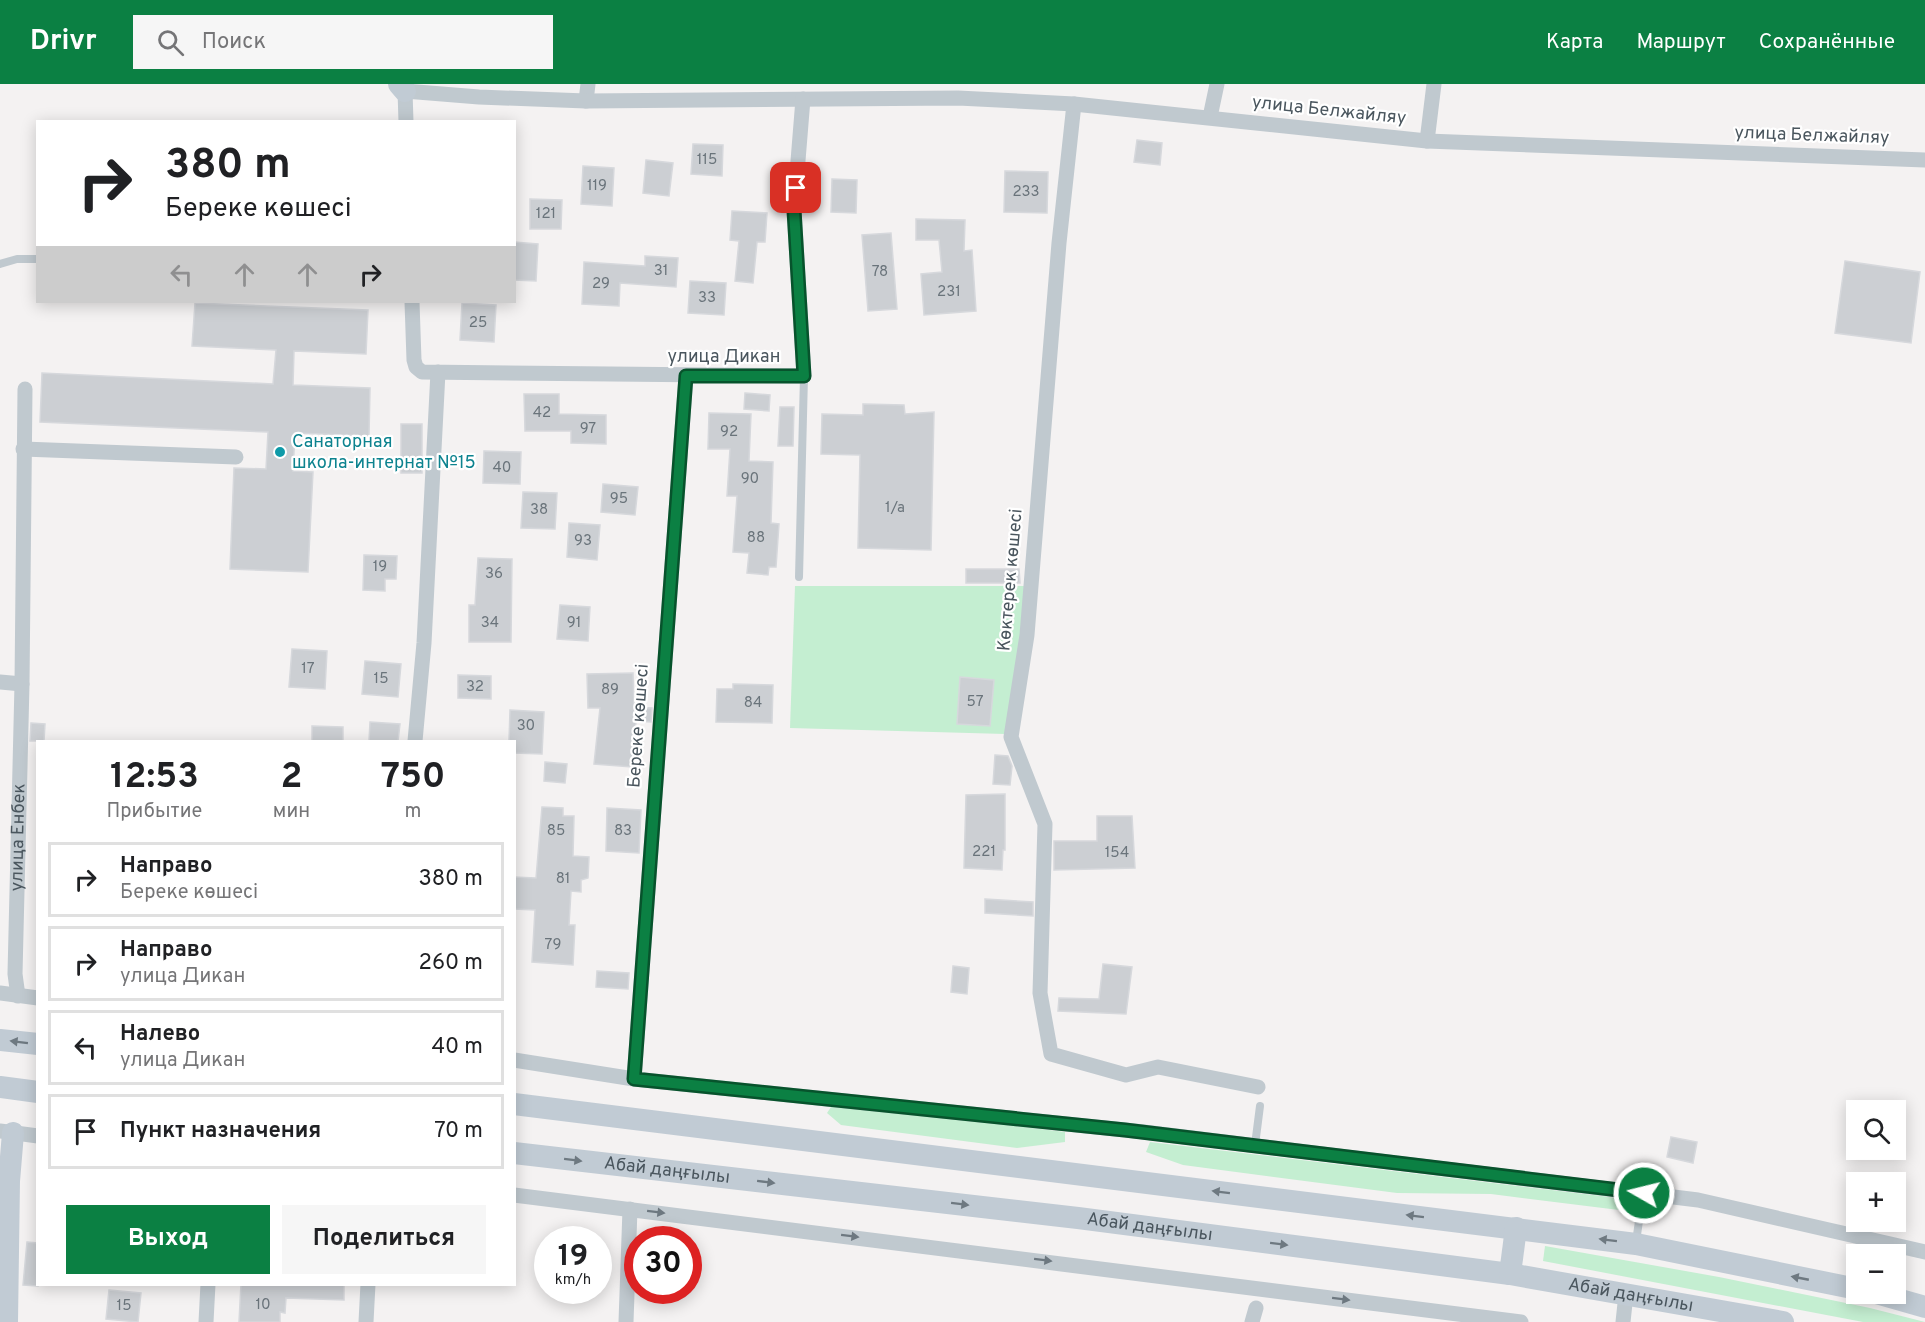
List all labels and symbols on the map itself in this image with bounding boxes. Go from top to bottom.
street label: улица Белжайляу [1251,91,1407,131]
street label: улица Белжайляу [1734,122,1890,150]
house number: 115 [697,151,717,170]
pin [770,162,821,213]
house number: 119 [587,177,607,196]
house number: 233 [1012,183,1040,202]
house number: 121 [536,205,556,224]
house number: 31 [654,262,668,281]
house number: 78 [872,263,888,282]
house number: 29 [592,275,610,294]
house number: 231 [937,283,961,302]
house number: 33 [698,289,716,308]
house number: 25 [469,314,487,333]
street label: улица Дикан [668,346,780,369]
house number: 42 [533,404,551,423]
house number: 97 [580,420,596,439]
house number: 92 [720,423,738,442]
place label: Санаторная школа-интернат №15 [292,431,476,475]
marker: Санаторная школа-интернат №15 [273,445,287,459]
house number: 40 [493,459,511,478]
house number: 90 [741,470,759,489]
house number: 95 [610,490,628,509]
house number: 1/а [885,499,905,518]
house number: 38 [530,501,548,520]
street label: Көктерек көшесі [993,508,1029,652]
house number: 88 [747,529,765,548]
house number: 93 [574,532,592,551]
house number: 19 [373,558,387,577]
house number: 36 [485,565,503,584]
house number: 34 [481,614,499,633]
house number: 91 [567,614,581,633]
house number: 17 [301,660,315,679]
street label: Береке көшесі [623,663,655,789]
house number: 15 [374,670,388,689]
house number: 32 [466,678,484,697]
house number: 89 [601,681,619,700]
house number: 57 [967,693,984,712]
house number: 84 [744,694,762,713]
house number: 30 [517,717,535,736]
street label: улица Енбек [6,783,31,892]
house number: 85 [547,822,565,841]
house number: 83 [614,822,632,841]
house number: 221 [972,843,996,862]
house number: 154 [1105,844,1129,863]
house number: 81 [556,870,570,889]
house number: 79 [545,936,561,955]
one-way arrow [9,1037,28,1047]
street label: Абай даңғылы [603,1152,731,1189]
one-way arrow [563,1155,582,1165]
position arrow [1612,1161,1676,1225]
one-way arrow [757,1177,776,1187]
one-way arrow [1212,1187,1231,1197]
one-way arrow [951,1200,970,1209]
one-way arrow [647,1208,666,1217]
street label: Абай даңғылы [1085,1208,1214,1247]
one-way arrow [1405,1211,1424,1220]
speed limit sign: 30 [624,1226,702,1304]
one-way arrow [840,1231,859,1241]
one-way arrow [1599,1236,1618,1245]
one-way arrow [1269,1240,1288,1249]
one-way arrow [1034,1255,1053,1265]
street label: Абай даңғылы [1566,1273,1695,1318]
one-way arrow [1790,1273,1809,1282]
one-way arrow [1331,1294,1350,1303]
house number: 10 [255,1296,271,1315]
house number: 15 [117,1297,131,1316]

